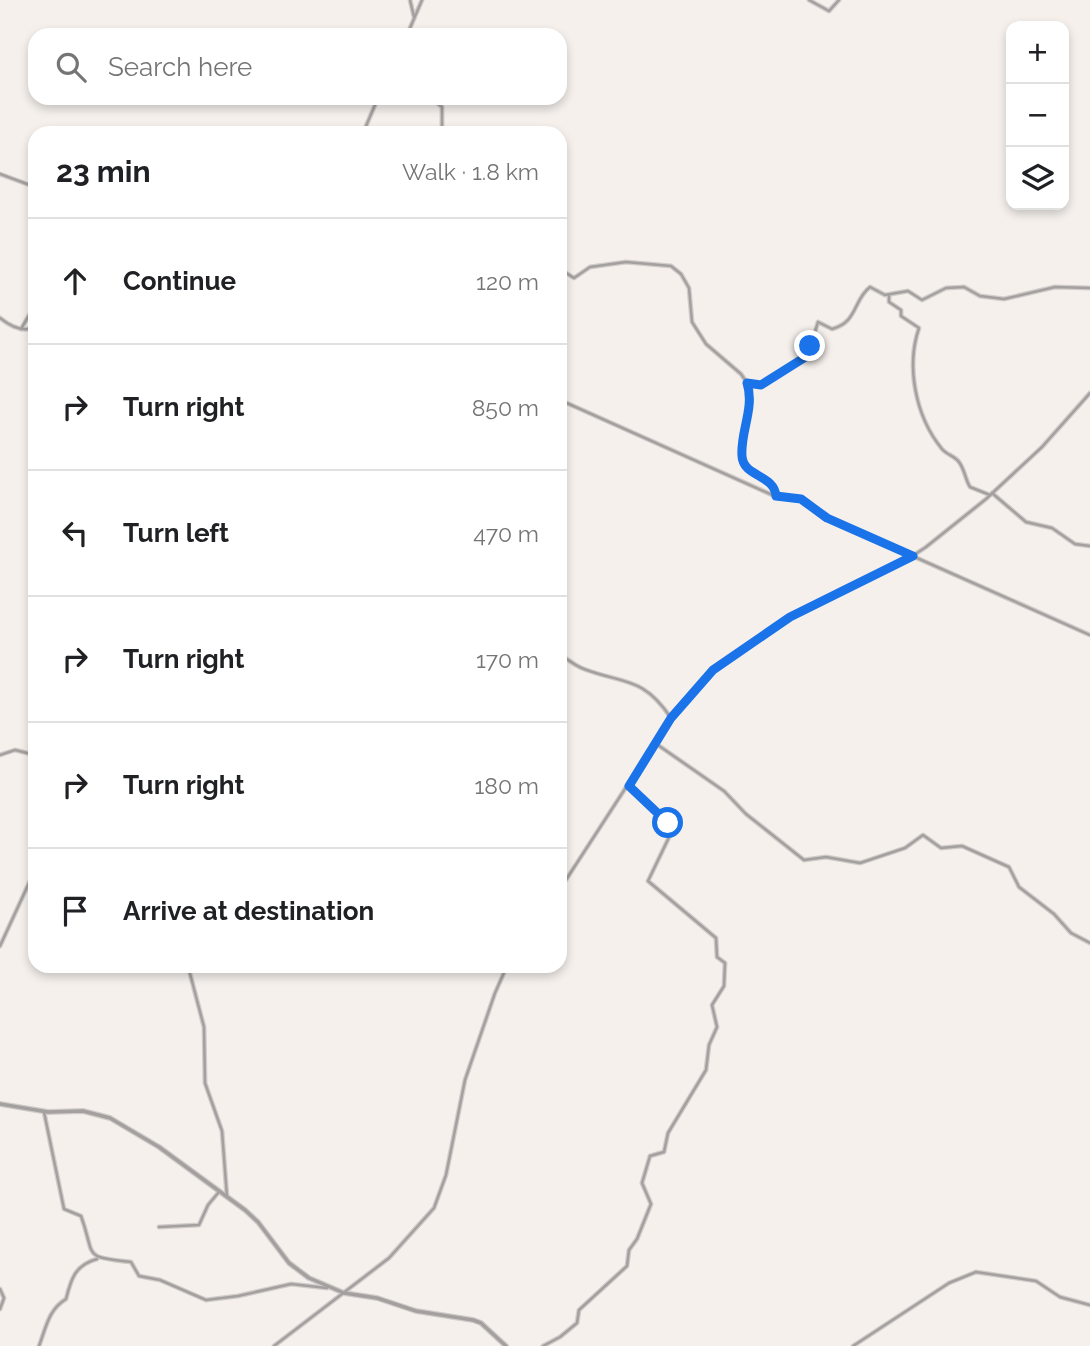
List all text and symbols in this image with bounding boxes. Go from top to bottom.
map controls [1006,21,1069,210]
button: + [1006,21,1069,84]
search box [28,28,567,105]
icon: search [52,48,90,86]
text: Search here [108,52,252,82]
button: − [1006,84,1069,147]
button: layers [1006,147,1069,210]
text: 23 min [56,154,151,189]
text: Walk · 1.8 km [402,158,539,185]
icon: ahead [56,262,94,300]
text: Continue [123,266,236,296]
text: 120 m [476,268,539,295]
route end [794,330,825,361]
icon: right [56,388,94,426]
text: Turn right [123,392,244,422]
text: 850 m [472,394,539,421]
icon: left [56,514,94,552]
text: Turn left [123,518,229,548]
text: 470 m [473,520,539,547]
icon: right [56,640,94,678]
text: Turn right [123,644,244,674]
text: 170 m [476,646,539,673]
icon: right [56,766,94,804]
text: Turn right [123,770,244,800]
text: 180 m [474,772,539,799]
route start [652,807,683,838]
icon: arrive [56,892,94,930]
text: Arrive at destination [123,896,374,926]

